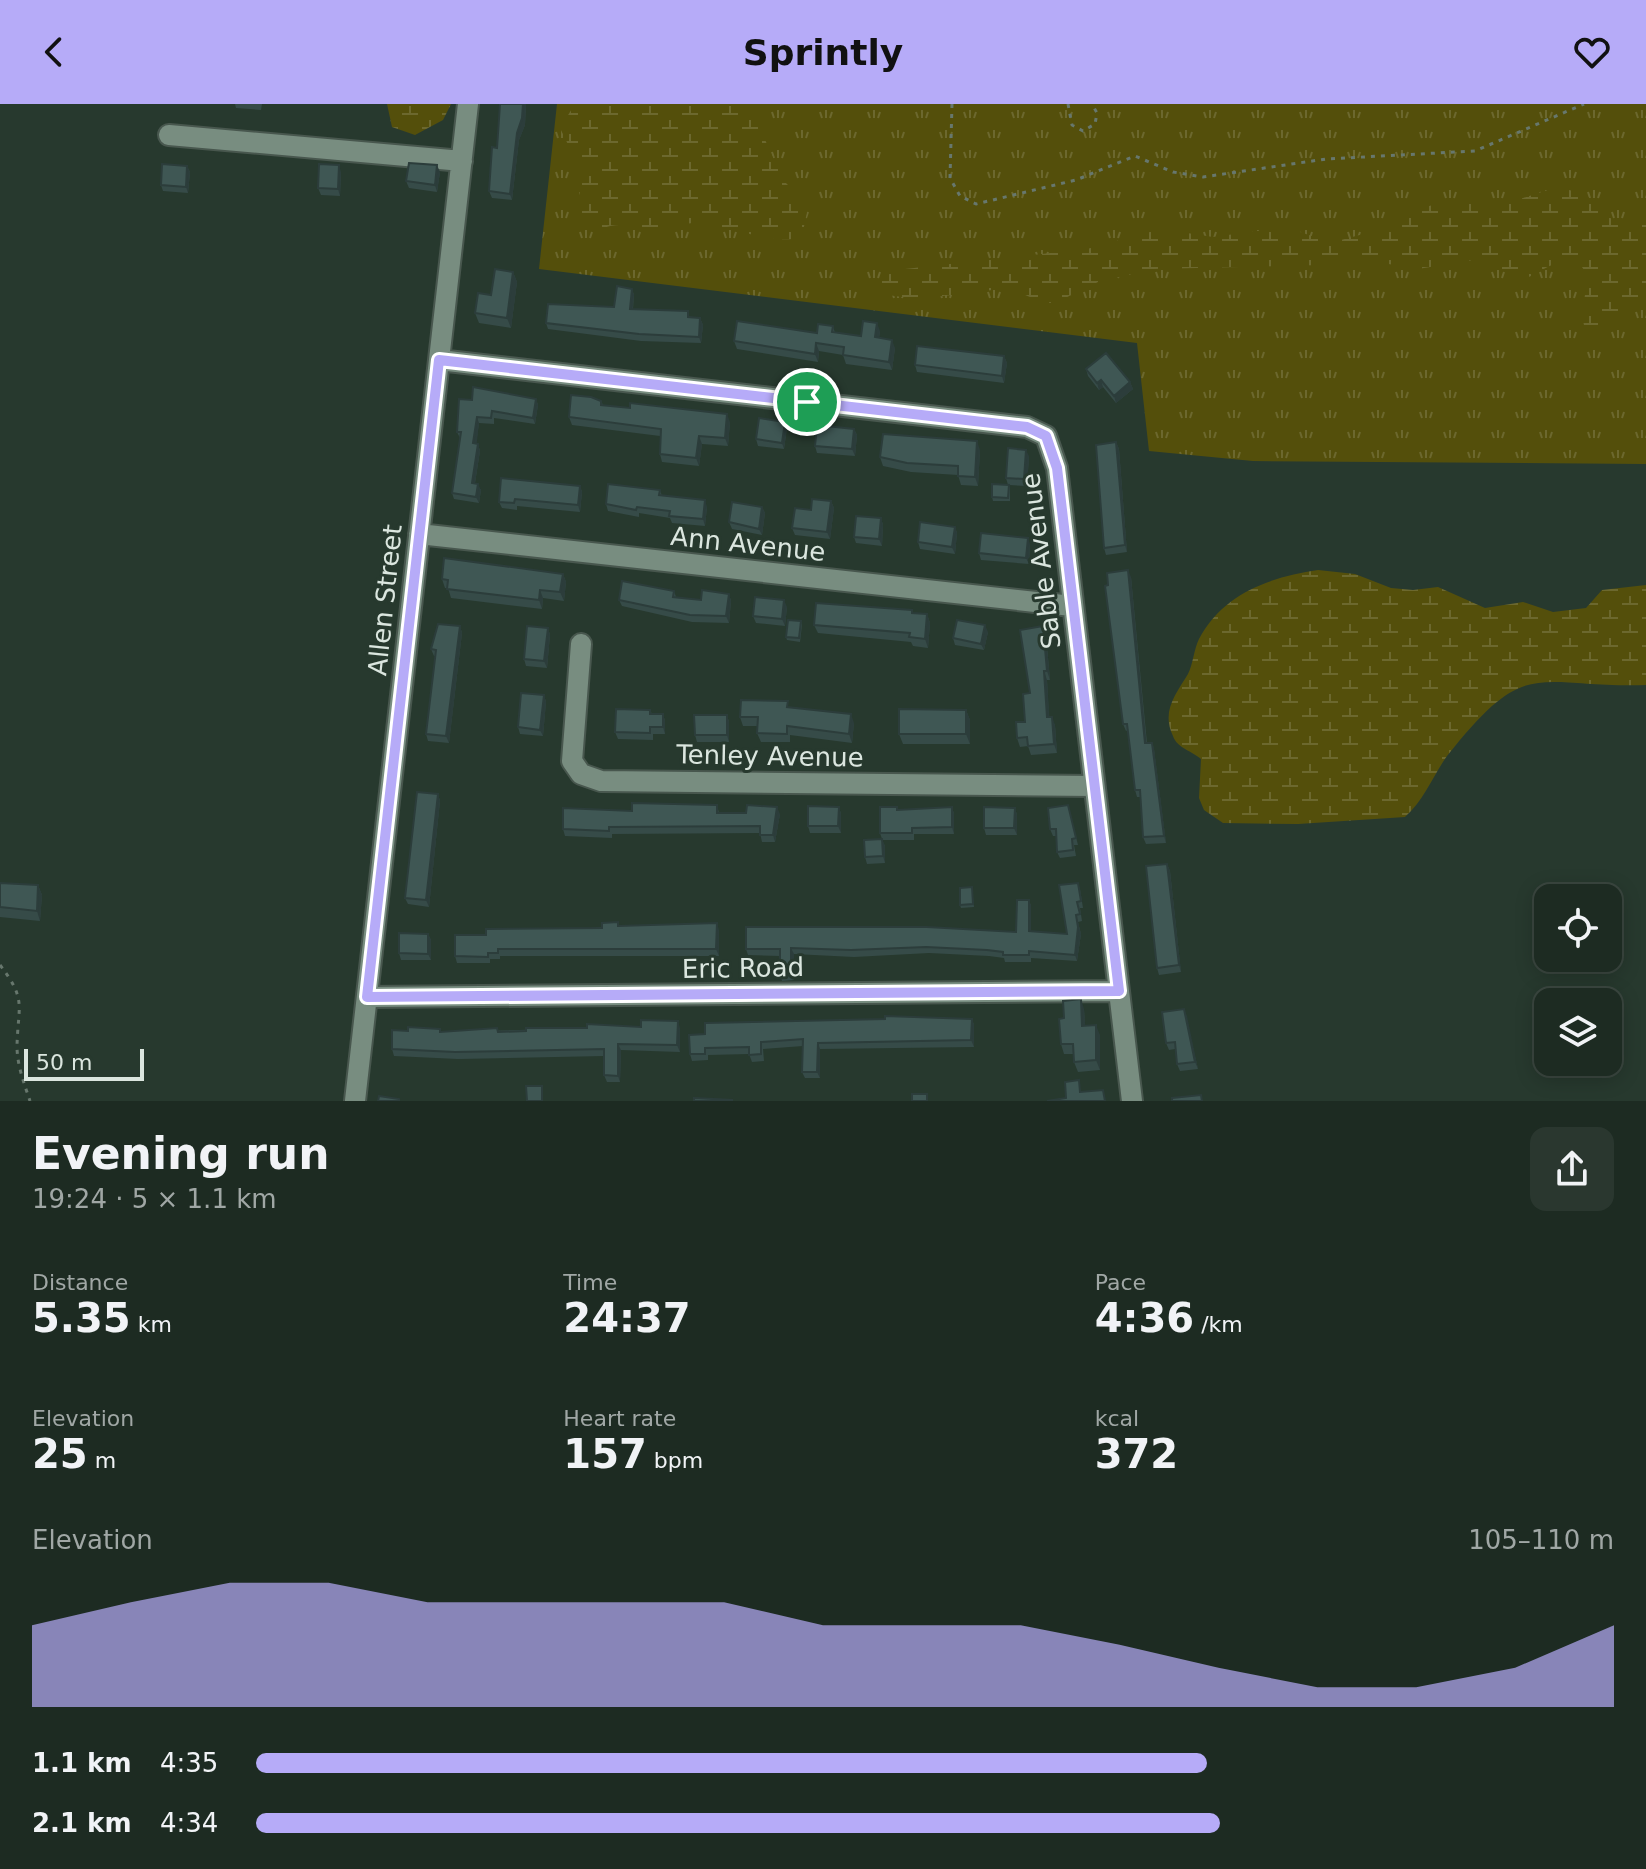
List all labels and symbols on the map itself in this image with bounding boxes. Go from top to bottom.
pin [773,368,841,436]
street label: Sable Avenue [1015,471,1067,651]
street label: Ann Avenue [669,521,827,567]
street label: Allen Street [362,523,408,677]
street label: Tenley Avenue [675,739,864,773]
street label: Eric Road [682,952,804,984]
scale bar [24,1045,144,1081]

